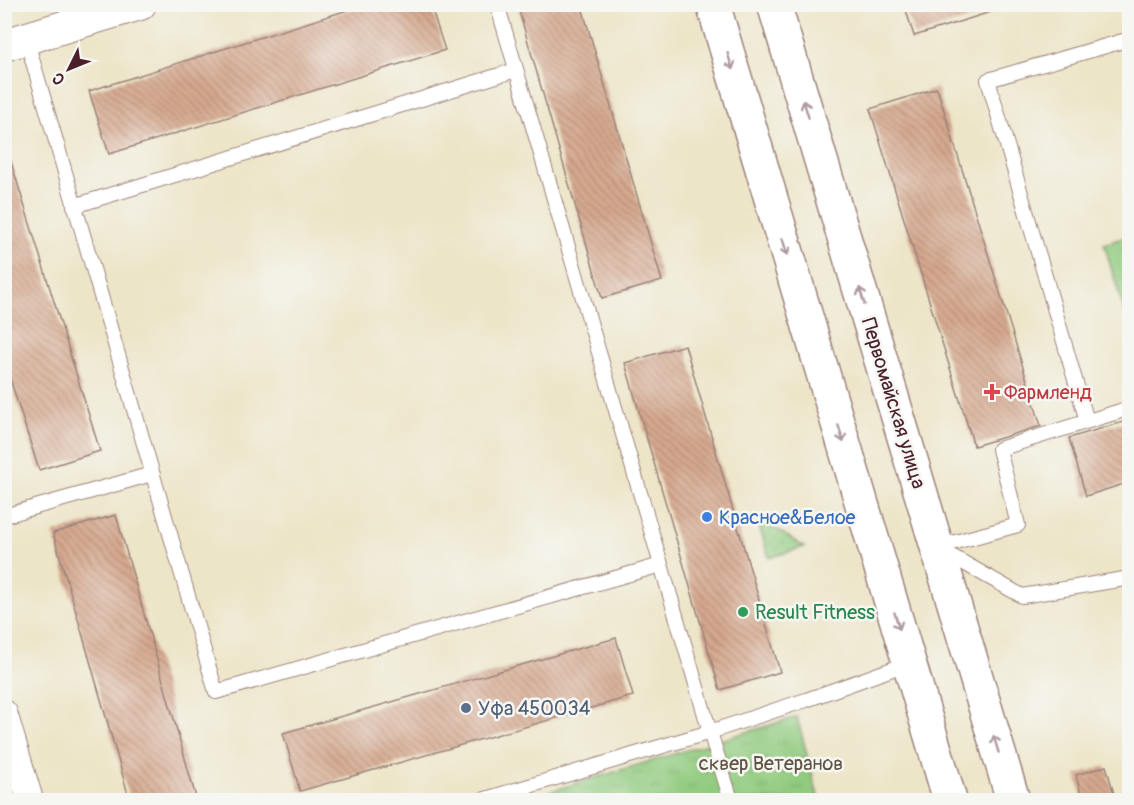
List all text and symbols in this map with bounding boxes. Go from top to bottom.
north arrow [39,39,99,99]
one-way arrow [725,51,736,70]
text: С [48,68,69,89]
one-way arrow [800,100,811,119]
one-way arrow [780,237,791,256]
one-way arrow [856,287,867,306]
street label: Первомайская улица [856,315,931,492]
place label: Фармленд [1004,380,1092,405]
marker: Фармленд [985,385,999,399]
one-way arrow [836,424,847,443]
place label: Красное&Белое [719,505,856,530]
marker: Красное&Белое [700,510,714,524]
place label: Result Fitness [755,600,875,625]
marker: Result Fitness [736,605,750,619]
one-way arrow [892,611,903,630]
place label: Уфа 450034 [478,696,591,721]
marker: Уфа 450034 [459,701,473,715]
one-way arrow [990,735,1001,754]
park label: сквер Ветеранов [699,751,843,776]

